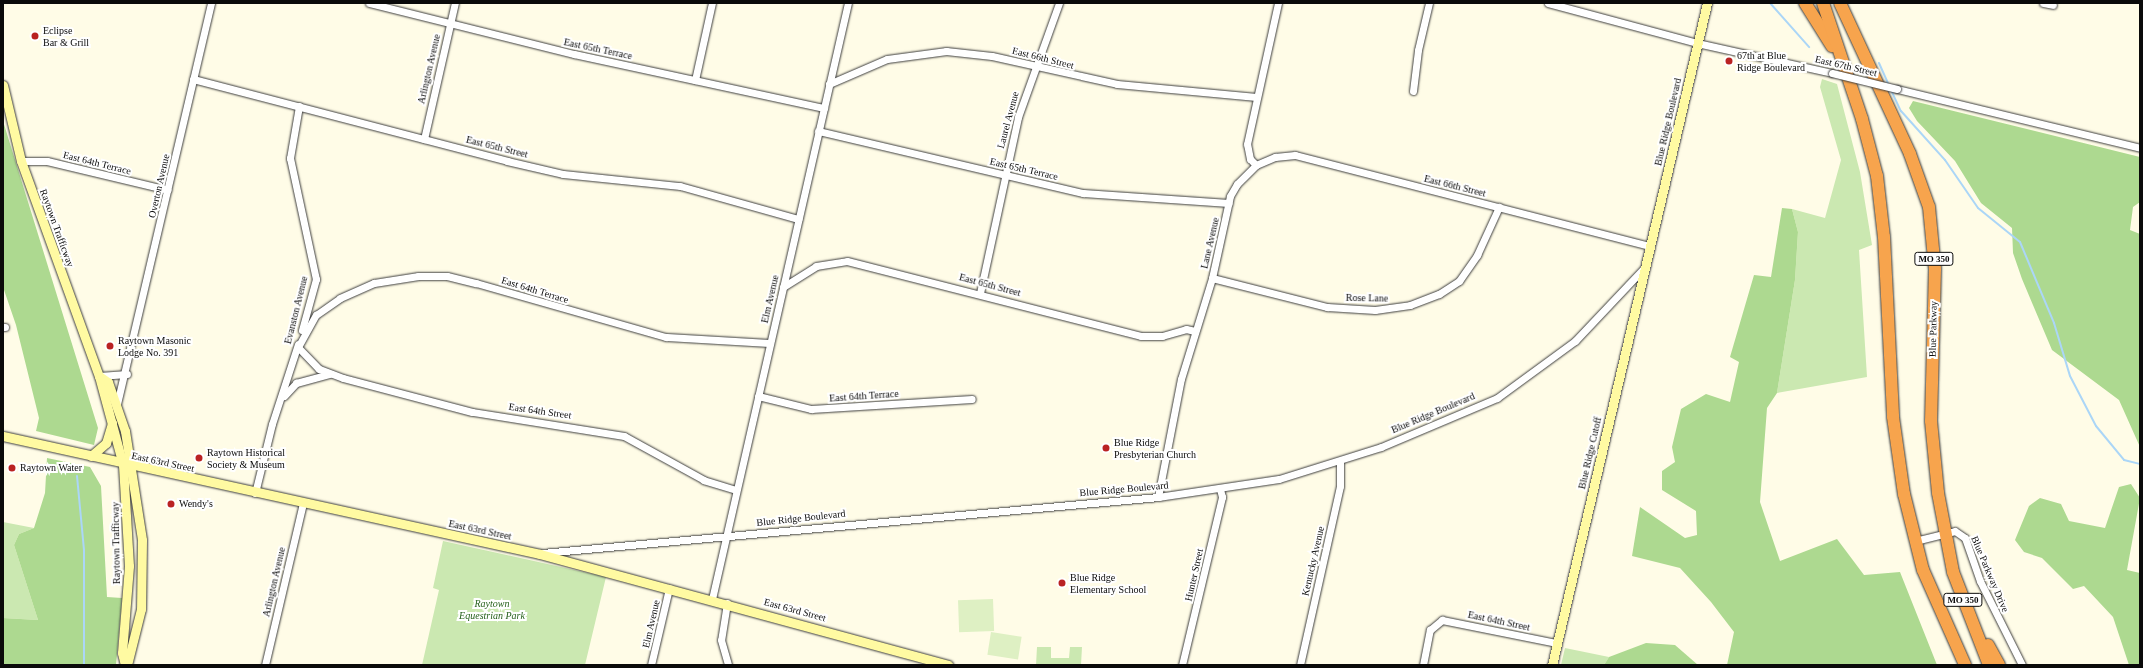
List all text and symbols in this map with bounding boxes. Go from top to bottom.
place label: Eclipse Bar & Grill [43,24,89,48]
marker: Eclipse Bar & Grill [30,31,40,41]
street label: Arlington Avenue [415,33,443,105]
street label: East 65th Terrace [563,36,633,62]
street label: East 66th Street [1011,45,1075,71]
place label: 67th at Blue Ridge Boulevard [1737,49,1805,72]
street label: East 67th Street [1814,53,1878,79]
marker: 67th at Blue Ridge Boulevard [1724,56,1734,66]
street label: Blue Ridge Boulevard [1652,77,1684,167]
street label: Laurel Avenue [995,90,1021,150]
street label: East 65th Street [465,134,529,160]
street label: East 64th Terrace [62,149,132,177]
street label: Overton Avenue [146,153,172,219]
street label: East 65th Terrace [989,155,1059,183]
street label: East 66th Street [1423,173,1487,199]
street label: Raytown Trafficway [37,187,77,269]
street label: Lane Avenue [1198,216,1222,270]
road number: MO 350 [1914,252,1954,266]
street label: East 65th Street [958,271,1022,299]
street label: East 64th Terrace [500,274,570,306]
street label: Elm Avenue [759,274,781,324]
street label: Evanston Avenue [282,275,310,345]
street label: Rose Lane [1346,292,1388,304]
street label: Blue Parkway [1927,301,1939,357]
place label: Raytown Masonic Lodge No. 391 [118,334,191,358]
marker: Raytown Masonic Lodge No. 391 [105,341,115,351]
street label: East 64th Terrace [829,388,899,404]
street label: Blue Ridge Boulevard [1389,390,1477,436]
street label: East 64th Street [508,401,572,421]
street label: Blue Ridge Cutoff [1576,416,1604,490]
place label: Blue Ridge Presbyterian Church [1114,436,1196,460]
marker: Blue Ridge Presbyterian Church [1101,443,1111,453]
place label: Raytown Historical Society & Museum [207,446,285,470]
street label: East 63rd Street [131,449,195,475]
marker: Raytown Historical Society & Museum [194,453,204,463]
place label: Raytown Water [20,462,82,474]
marker: Raytown Water [7,463,17,473]
street label: Blue Ridge Boulevard [1079,479,1169,499]
place label: Wendy's [179,498,213,510]
marker: Wendy's [166,499,176,509]
street label: Raytown Trafficway [109,502,123,584]
street label: Blue Ridge Boulevard [756,507,846,529]
street label: East 63rd Street [448,517,512,543]
street label: Kentucky Avenue [1299,525,1327,597]
street label: Blue Parkway Drive [1969,534,2011,614]
street label: Arlington Avenue [260,546,288,618]
street label: Hunter Street [1182,548,1206,602]
place label: Blue Ridge Elementary School [1070,571,1146,594]
marker: Blue Ridge Elementary School [1057,578,1067,588]
road number: MO 350 [1943,593,1983,607]
street label: East 63rd Street [763,596,827,624]
park label: Raytown Equestrian Park [459,597,525,620]
street label: Elm Avenue [640,599,662,649]
street label: East 64th Street [1467,609,1531,633]

